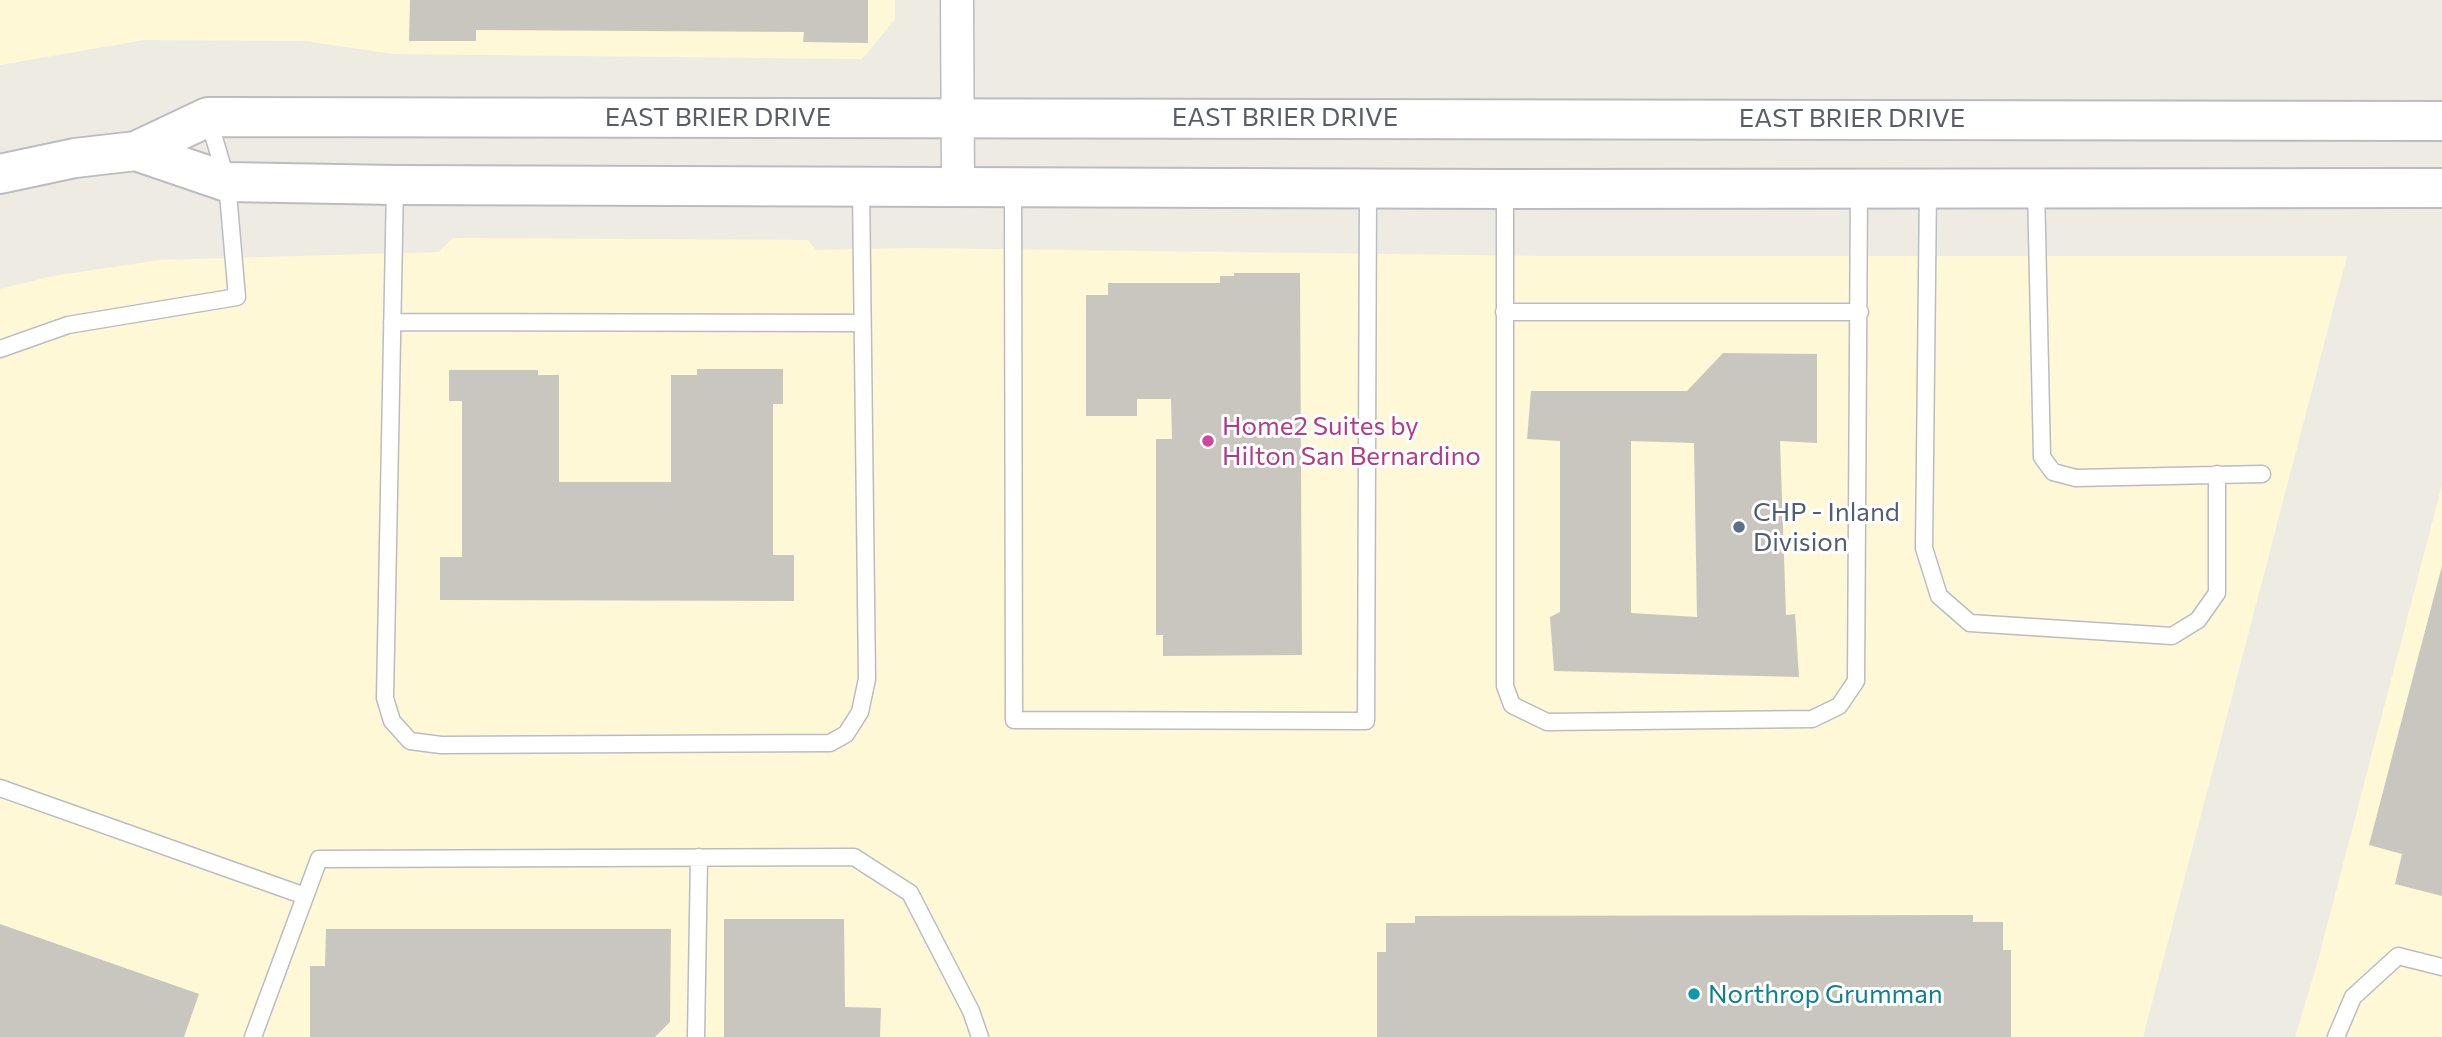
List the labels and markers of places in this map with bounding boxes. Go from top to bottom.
place label: Home2 Suites by Hilton San Bernardino [1222,410,1481,472]
marker: Home2 Suites by Hilton San Bernardino [1200,433,1216,449]
place label: CHP - Inland Division [1753,496,1900,558]
marker: CHP - Inland Division [1731,519,1747,535]
place label: Northrop Grumman [1708,978,1943,1010]
marker: Northrop Grumman [1686,986,1702,1002]

